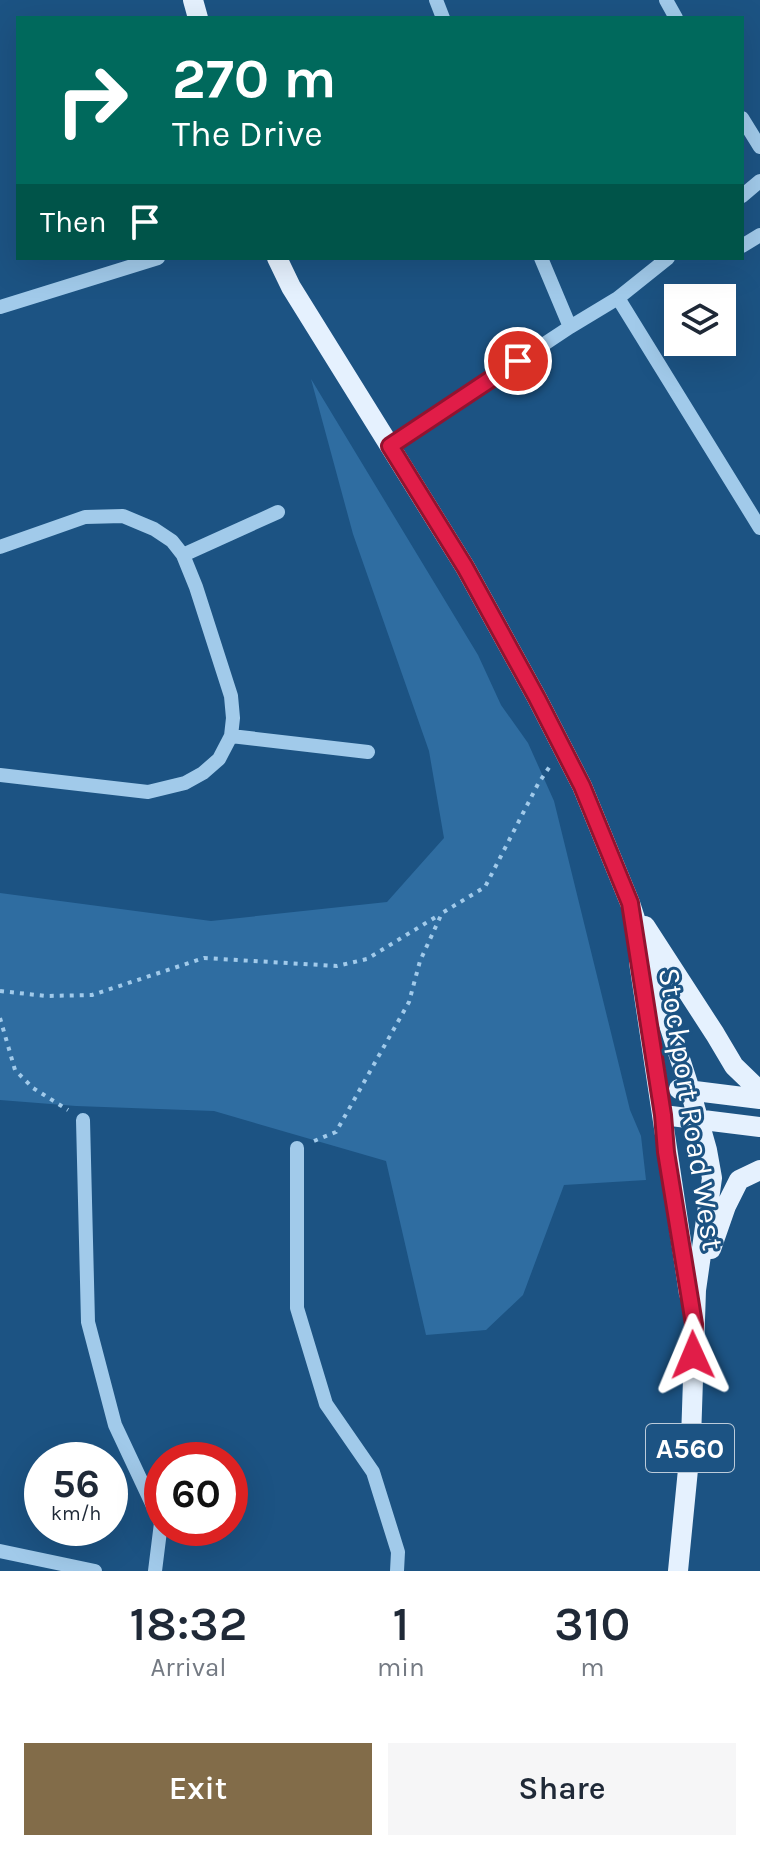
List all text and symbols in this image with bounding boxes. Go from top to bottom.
text: 270 m [172,46,336,111]
icon: right [40,48,144,152]
text: The Drive [172,113,323,155]
icon: arrive [123,200,167,244]
text: Then [40,204,107,240]
map controls [664,284,736,356]
button: layers [664,284,736,356]
pin [484,327,552,395]
icon: arrive [496,339,540,383]
street label: Stockport Road West [651,965,731,1253]
position arrow [651,1313,735,1397]
road number: A560 [646,1424,734,1472]
speed limit sign: 60 [144,1442,248,1546]
text: 56 [52,1460,100,1507]
text: km/h [51,1502,101,1525]
text: 18:32 [130,1596,248,1652]
text: 1 [393,1596,409,1652]
text: 310 [554,1596,630,1652]
text: Arrival [150,1652,227,1683]
text: min [377,1652,425,1683]
text: m [580,1652,605,1683]
button: Exit [24,1743,372,1835]
button: Share [388,1743,736,1835]

